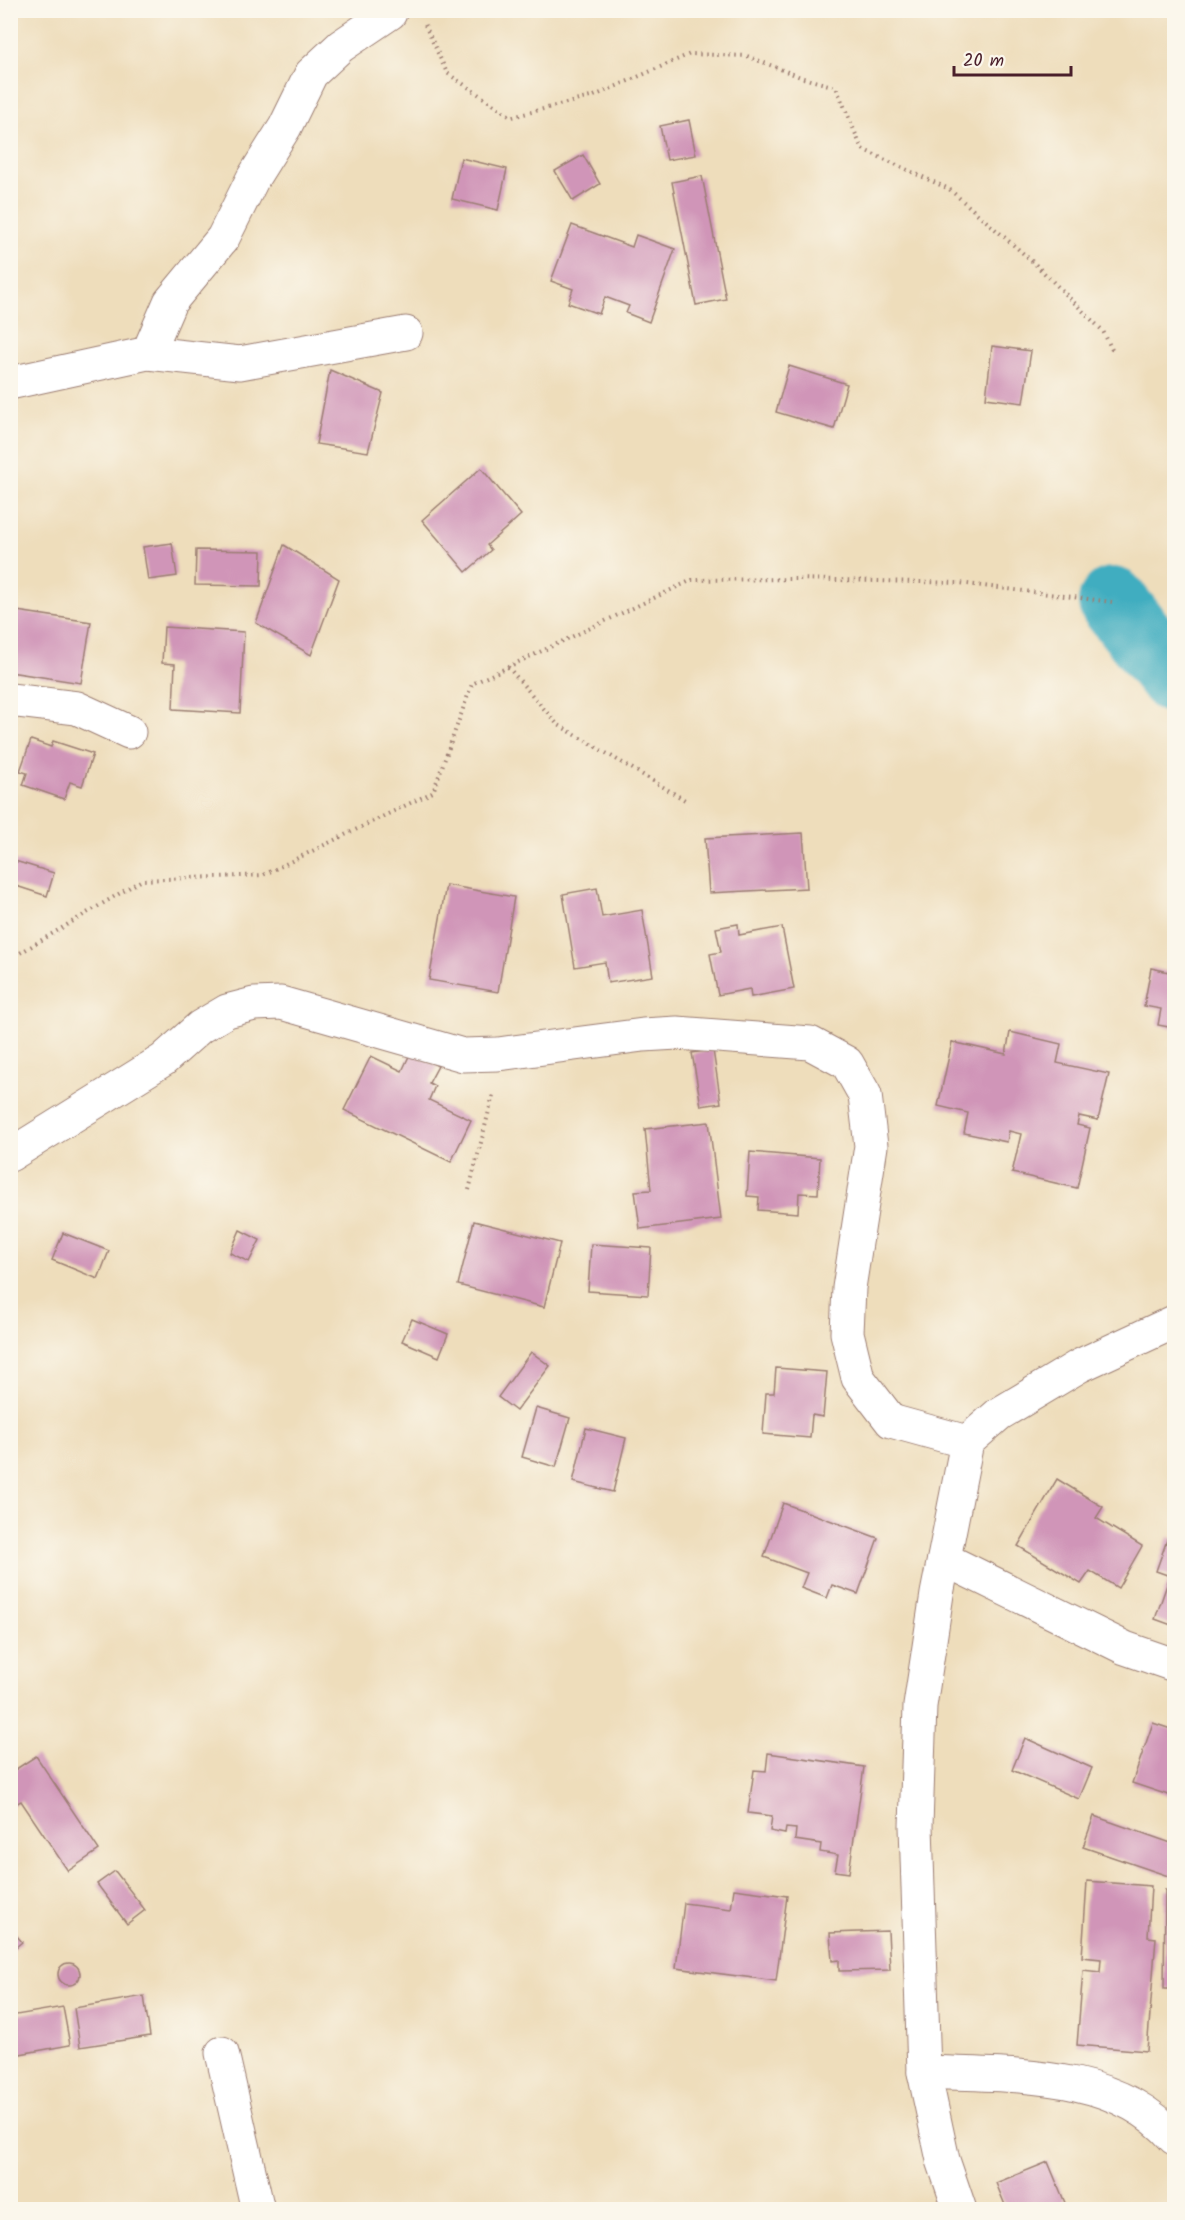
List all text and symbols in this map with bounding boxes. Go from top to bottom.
scale bar [954,39,1071,77]
text: 20 m [963,47,1004,76]

